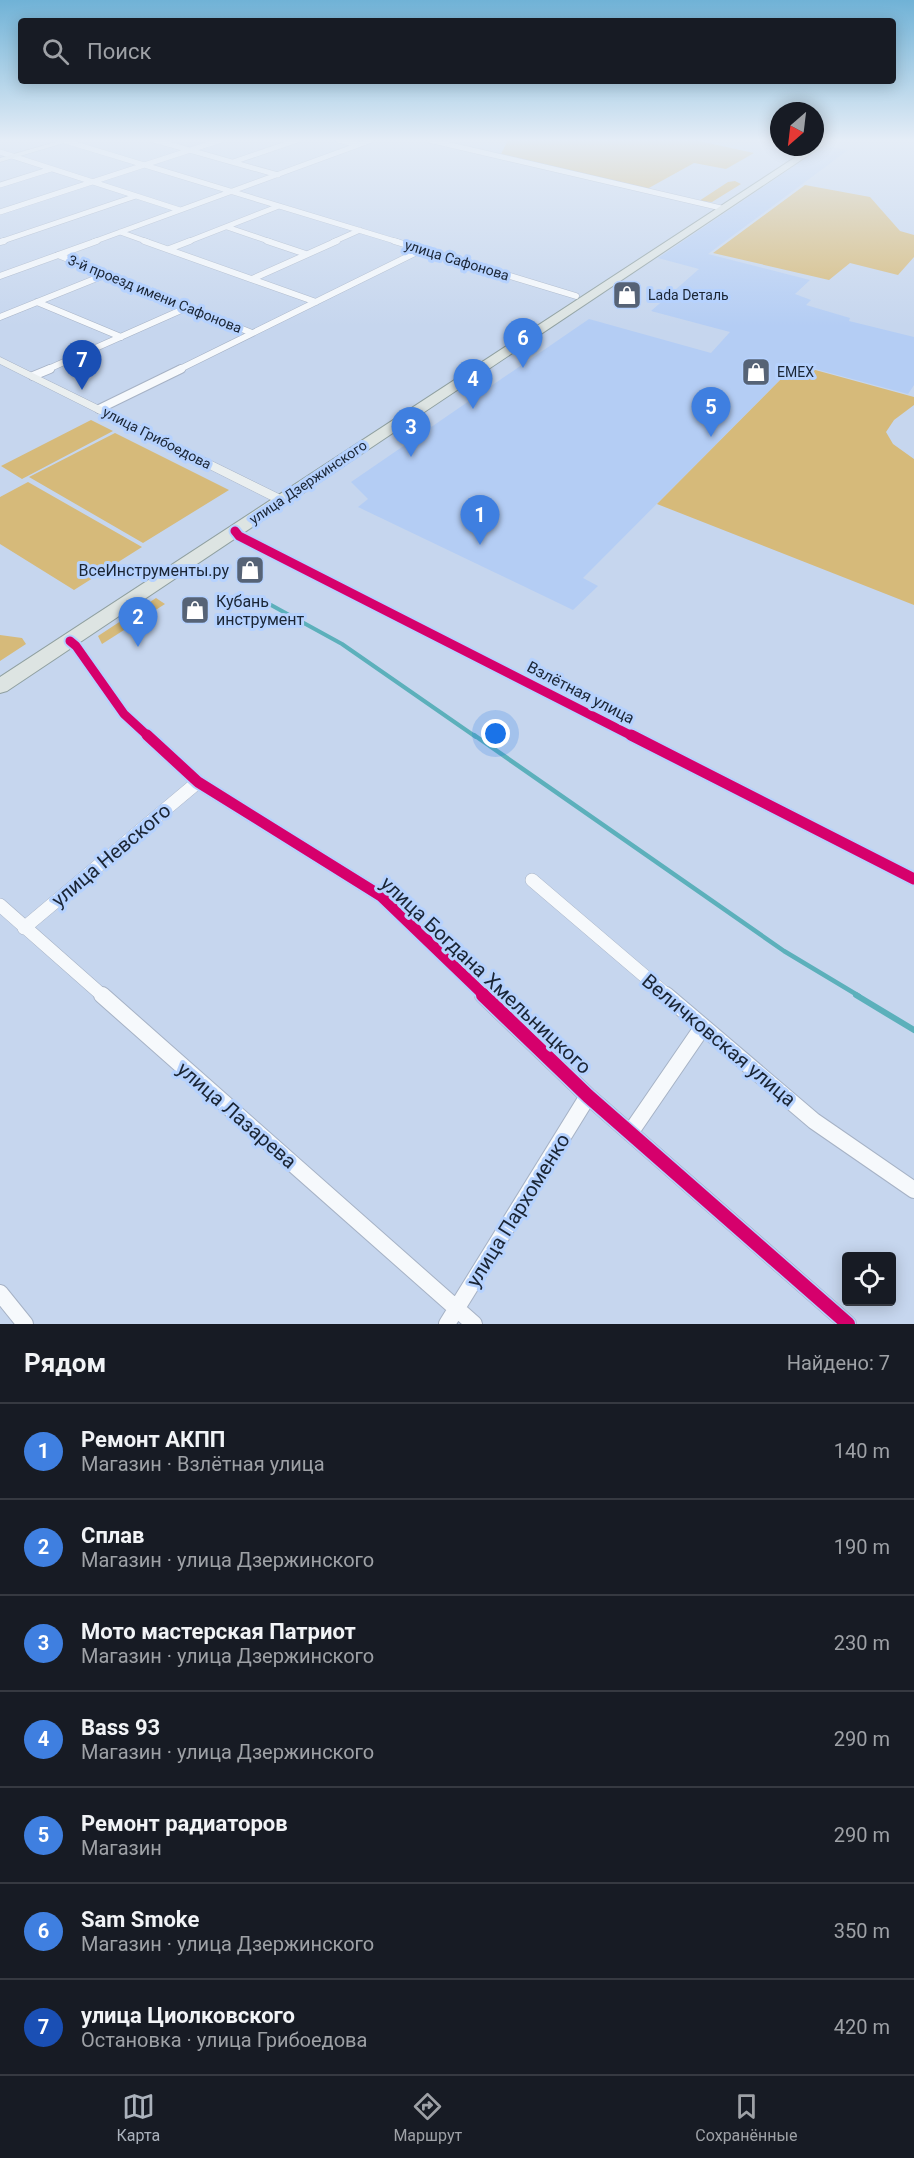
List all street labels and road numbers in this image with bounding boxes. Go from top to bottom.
street label: улица Сафонова [403,236,511,284]
street label: 3-й проезд имени Сафонова [66,252,244,336]
street label: улица Грибоедова [100,404,214,472]
street label: улица Дзержинского [246,437,370,527]
street label: Взлётная улица [524,657,638,728]
street label: улица Невского [46,798,176,912]
street label: улица Богдана Хмельницкого [376,871,596,1079]
street label: Величковская улица [637,969,801,1111]
street label: улица Лазарева [172,1057,302,1173]
street label: улица Пархоменко [461,1129,575,1291]

